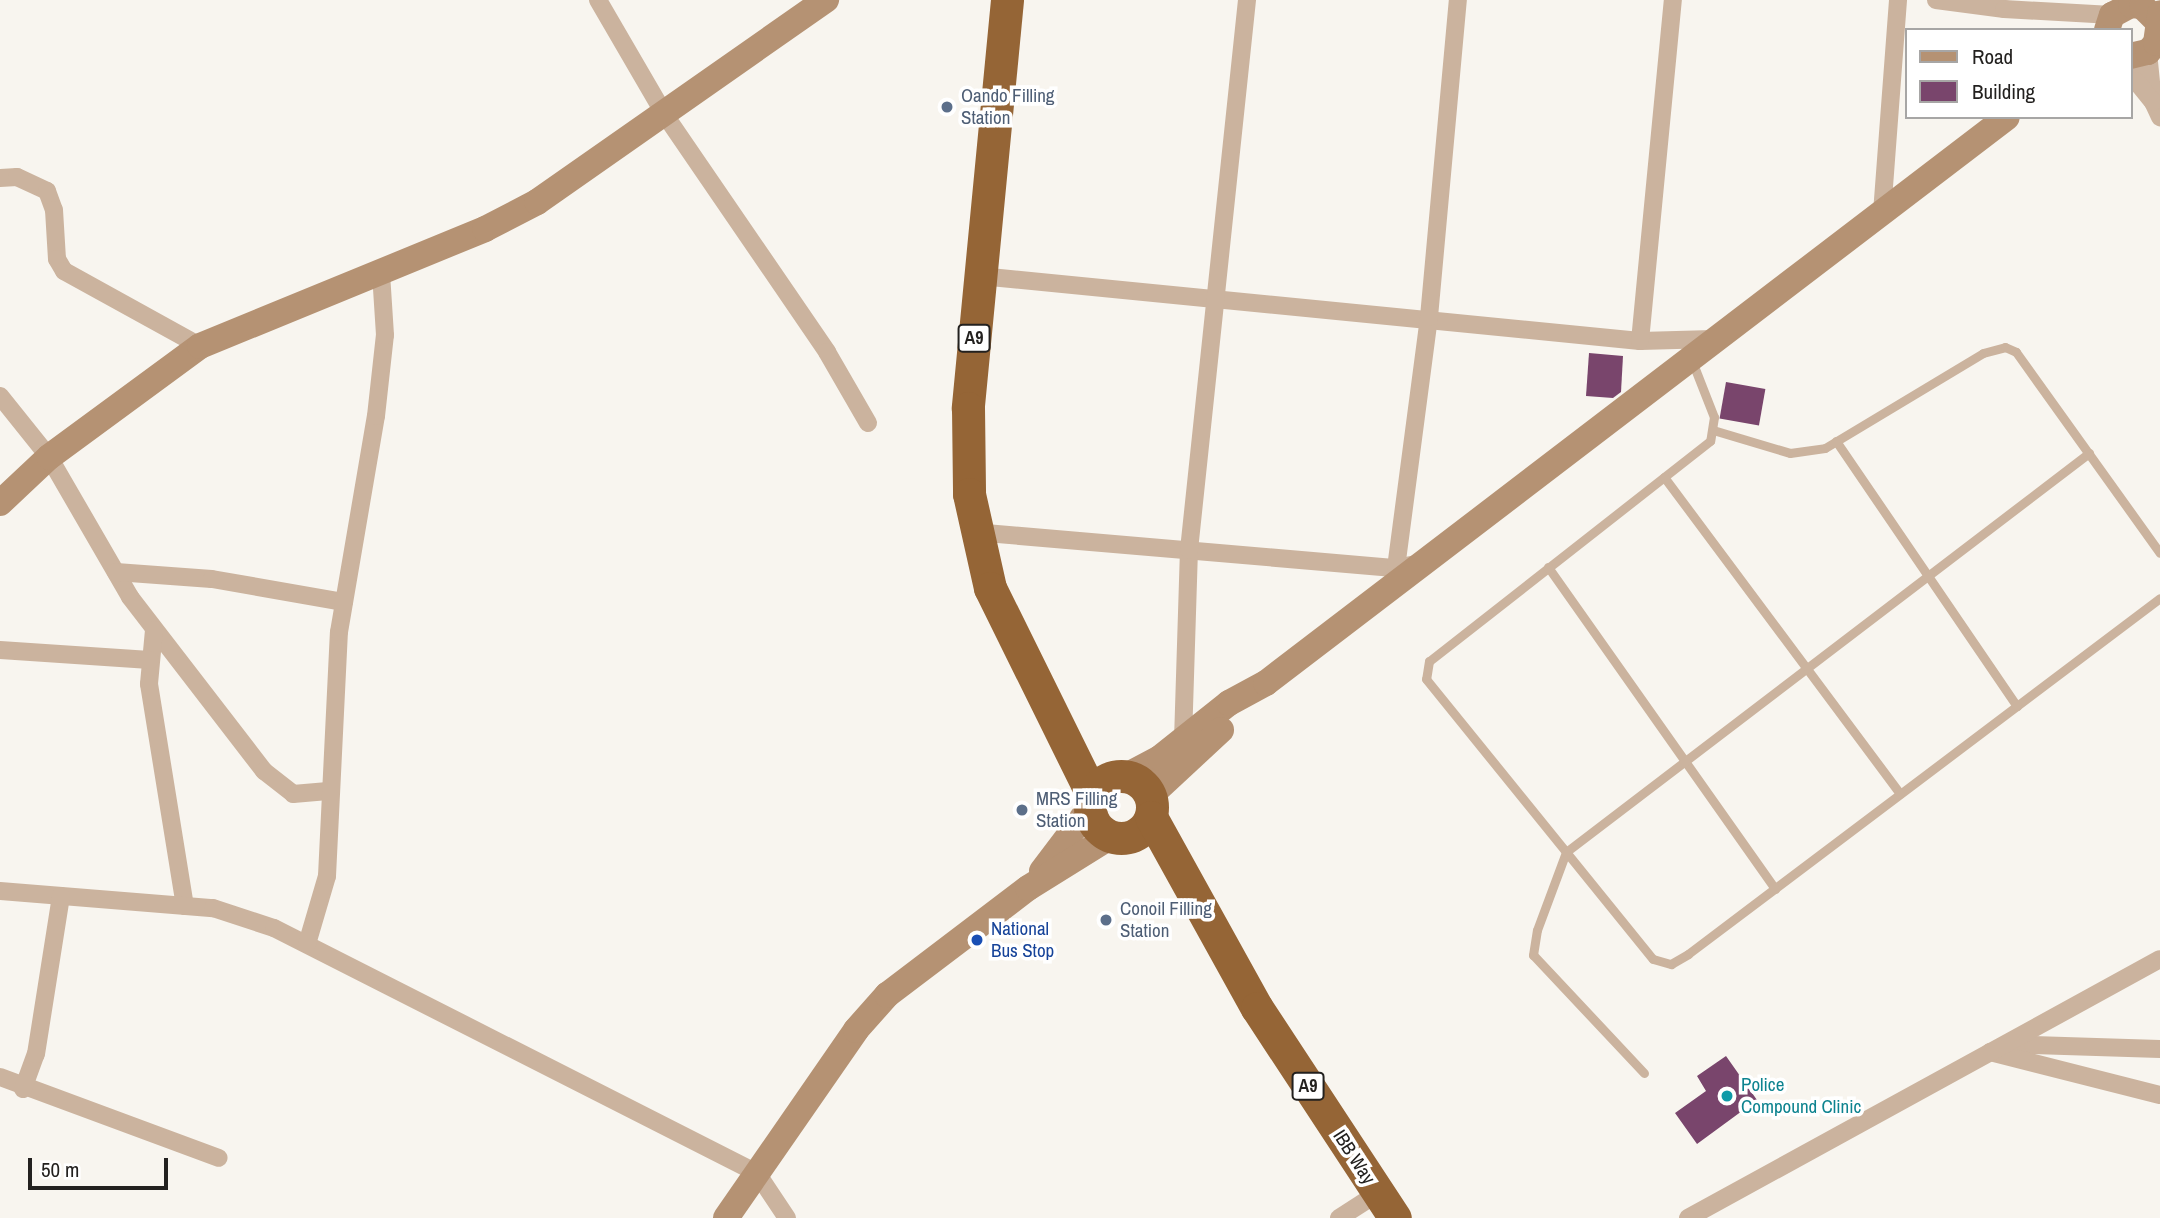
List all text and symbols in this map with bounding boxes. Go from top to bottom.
legend [1904,28,2132,119]
text: Road [1972,42,2013,71]
text: Building [1972,77,2035,106]
place label: Oando Filling Station [961,85,1055,129]
marker: Oando Filling Station [939,99,955,115]
road number: A9 [956,324,992,352]
place label: MRS Filling Station [1036,788,1117,832]
marker: MRS Filling Station [1014,802,1030,818]
place label: Conoil Filling Station [1120,898,1212,942]
marker: Conoil Filling Station [1098,912,1114,928]
place label: National Bus Stop [991,918,1054,962]
marker: National Bus Stop [969,932,985,948]
road number: A9 [1290,1072,1326,1100]
place label: Police Compound Clinic [1741,1074,1861,1118]
marker: Police Compound Clinic [1719,1088,1735,1104]
street label: IBB Way [1328,1126,1380,1188]
scale bar [32,1144,172,1188]
text: 50 m [41,1155,79,1184]

